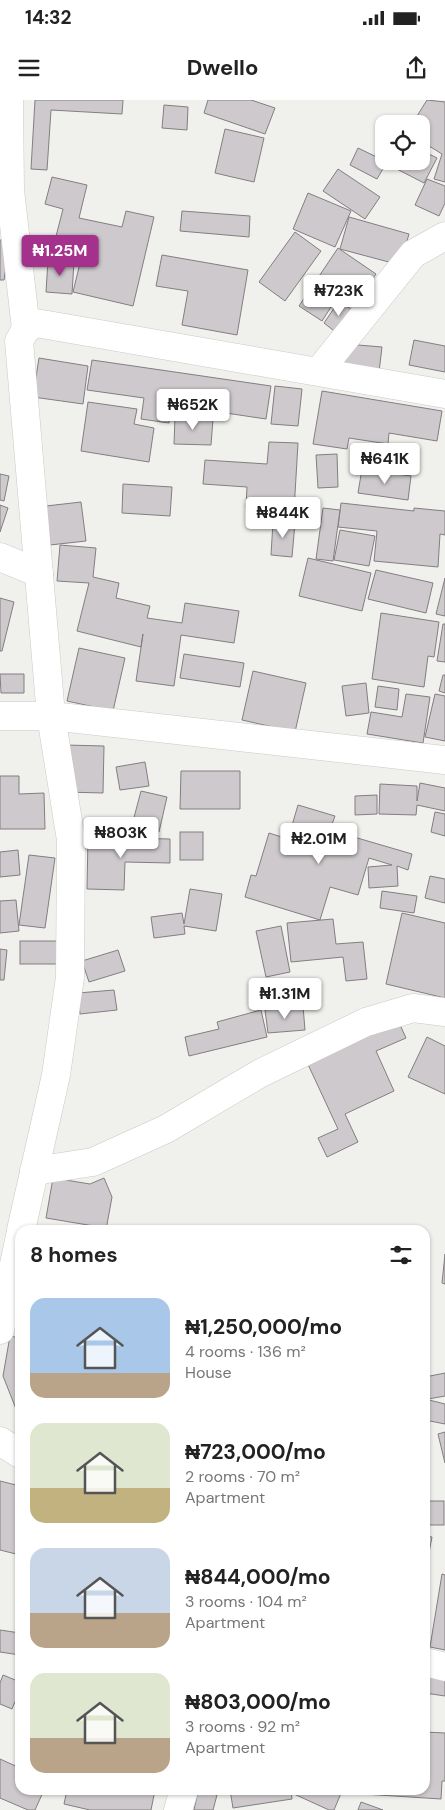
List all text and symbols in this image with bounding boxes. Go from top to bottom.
text: 14:32 [25,5,72,30]
text: Dwello [187,53,258,82]
icon: menu [15,54,43,82]
icon: share [402,54,430,82]
map controls [375,115,430,170]
button: locate [375,115,430,170]
pin: ₦1.25M [19,234,101,277]
text: ₦1.25M [33,240,87,261]
pin: ₦723K [304,274,374,317]
text: ₦723K [314,280,364,301]
pin: ₦652K [158,388,228,431]
text: ₦652K [168,394,218,415]
pin: ₦641K [350,442,420,485]
text: ₦641K [361,448,409,469]
pin: ₦844K [248,496,318,539]
text: ₦844K [257,502,309,523]
pin: ₦803K [86,816,156,859]
text: ₦803K [94,822,148,843]
pin: ₦2.01M [278,822,360,865]
text: ₦2.01M [291,828,347,849]
pin: ₦1.31M [244,978,326,1020]
text: ₦1.31M [260,983,310,1004]
text: 8 homes [30,1241,118,1269]
icon: filters [387,1241,415,1269]
text: ₦1,250,000/mo [185,1313,342,1341]
icon: home [70,1318,130,1378]
text: 4 rooms · 136 m² [185,1341,306,1362]
text: House [185,1362,232,1383]
text: ₦723,000/mo [185,1438,326,1466]
icon: home [70,1443,130,1503]
text: 2 rooms · 70 m² [185,1466,300,1487]
text: Apartment [185,1487,265,1508]
text: ₦844,000/mo [185,1563,331,1591]
icon: home [70,1568,130,1628]
text: 3 rooms · 104 m² [185,1591,307,1612]
text: Apartment [185,1612,265,1633]
text: ₦803,000/mo [185,1688,331,1716]
icon: home [70,1693,130,1753]
text: 3 rooms · 92 m² [185,1716,300,1737]
text: Apartment [185,1737,265,1758]

